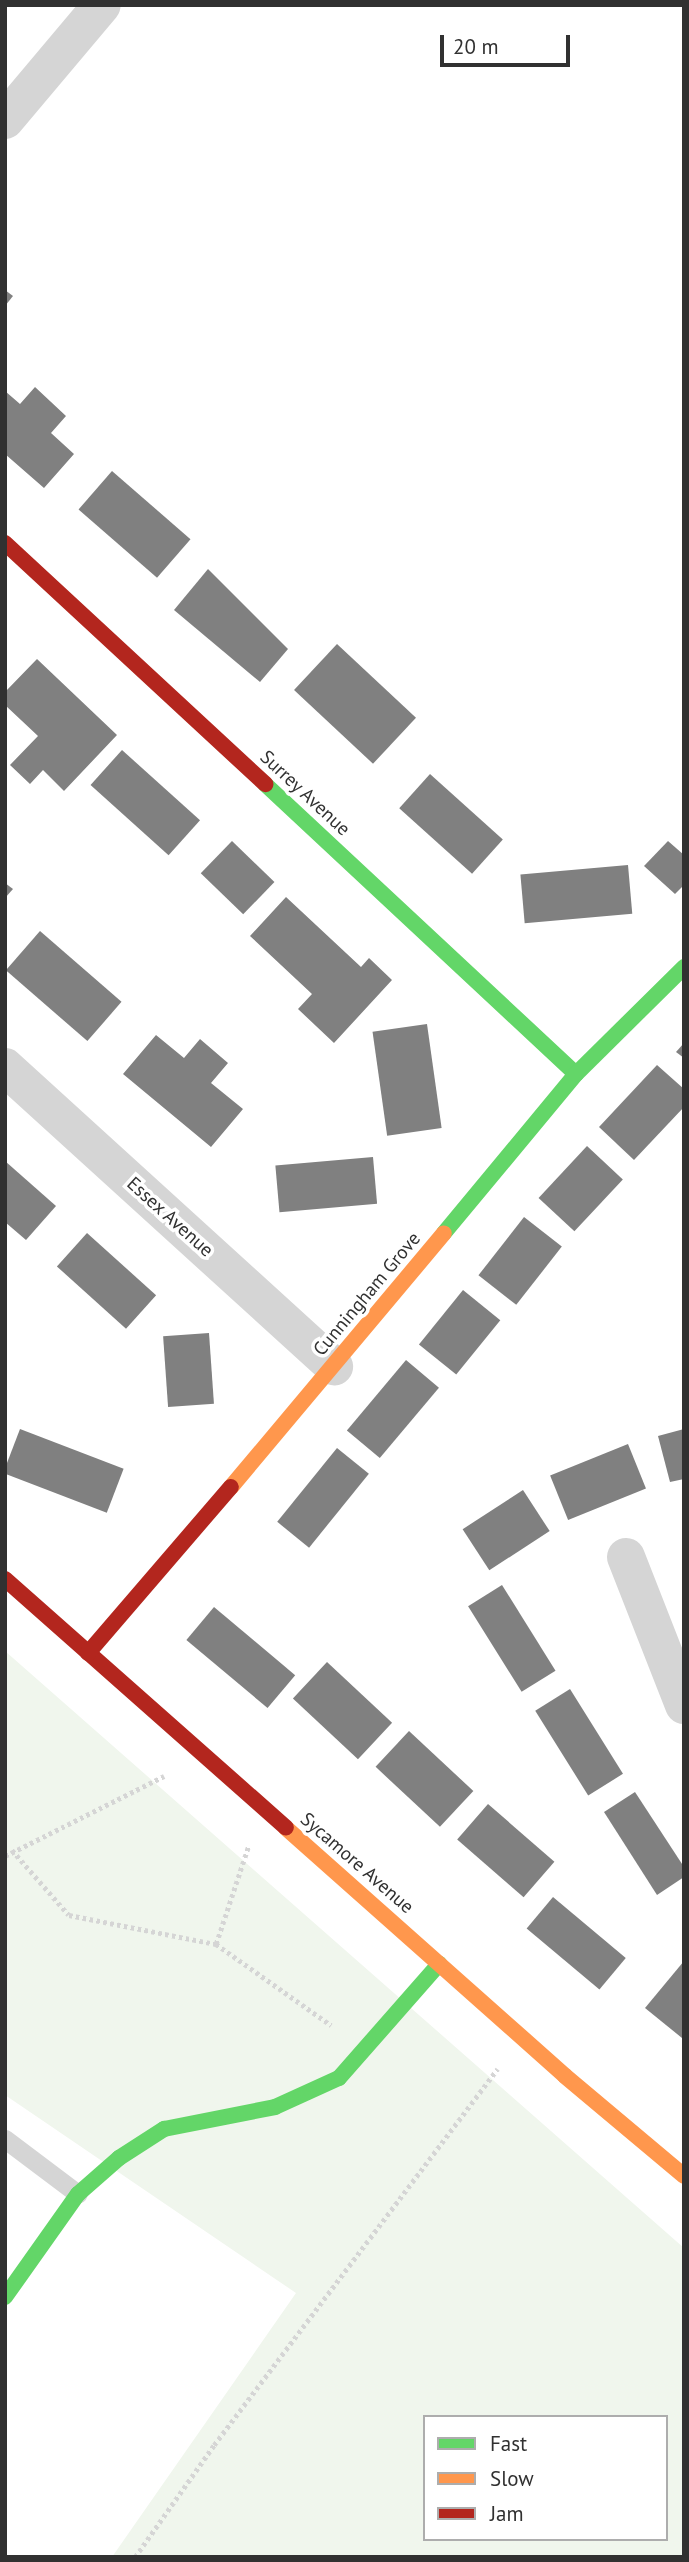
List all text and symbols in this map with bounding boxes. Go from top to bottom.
scale bar [444,21,574,65]
text: 20 m [453,33,499,60]
street label: Surrey Avenue [255,745,355,841]
street label: Essex Avenue [122,1172,218,1262]
street label: Cunningham Grove [309,1228,425,1360]
street label: Sycamore Avenue [296,1808,418,1918]
legend [423,2415,668,2541]
text: Fast [490,2430,527,2457]
text: Slow [490,2465,534,2492]
text: Jam [490,2500,524,2527]

